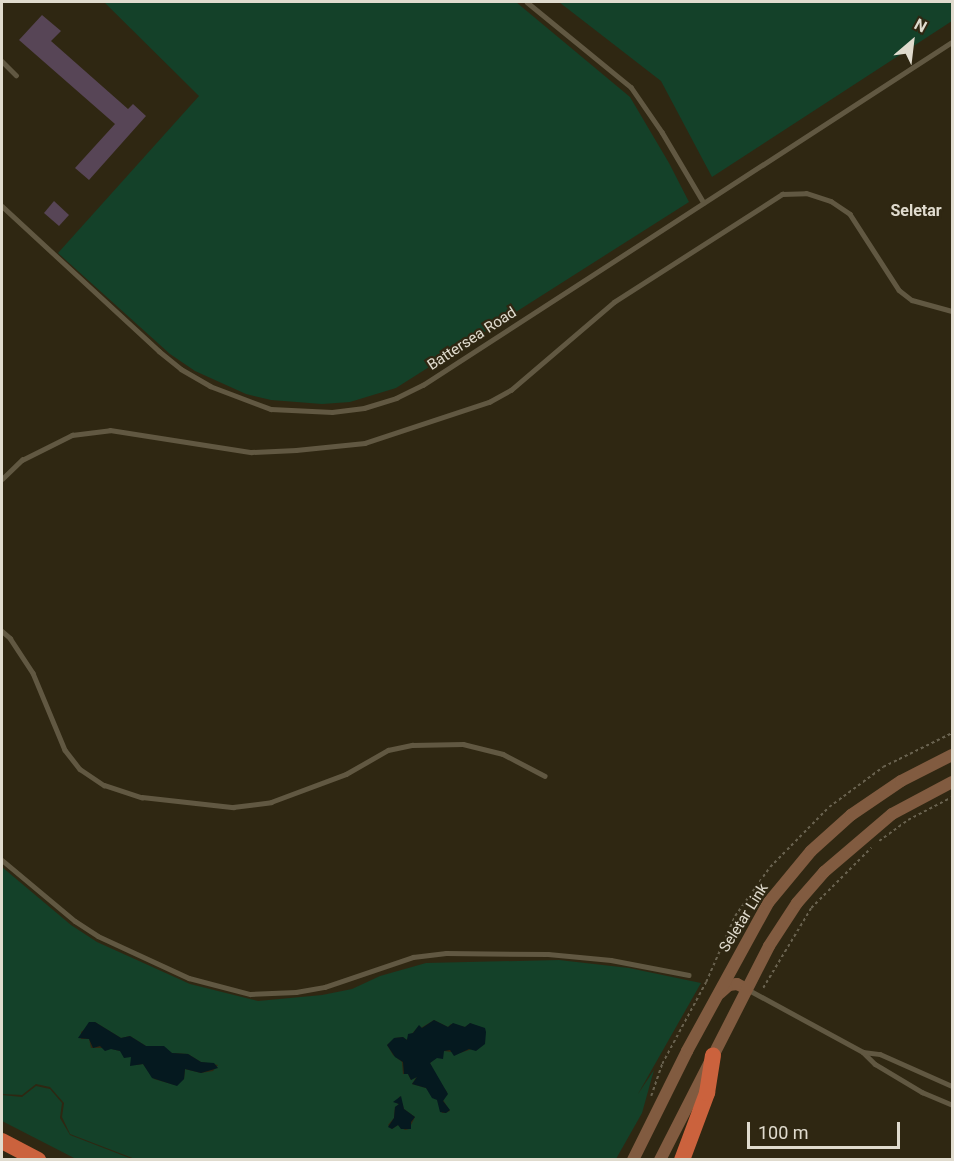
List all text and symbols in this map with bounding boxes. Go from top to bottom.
north arrow [882,12,942,72]
text: N [911,15,930,37]
district label: Seletar [890,201,942,221]
street label: Battersea Road [424,304,520,374]
street label: Seletar Link [716,880,772,956]
scale bar [750,1110,903,1148]
text: 100 m [758,1122,809,1143]

